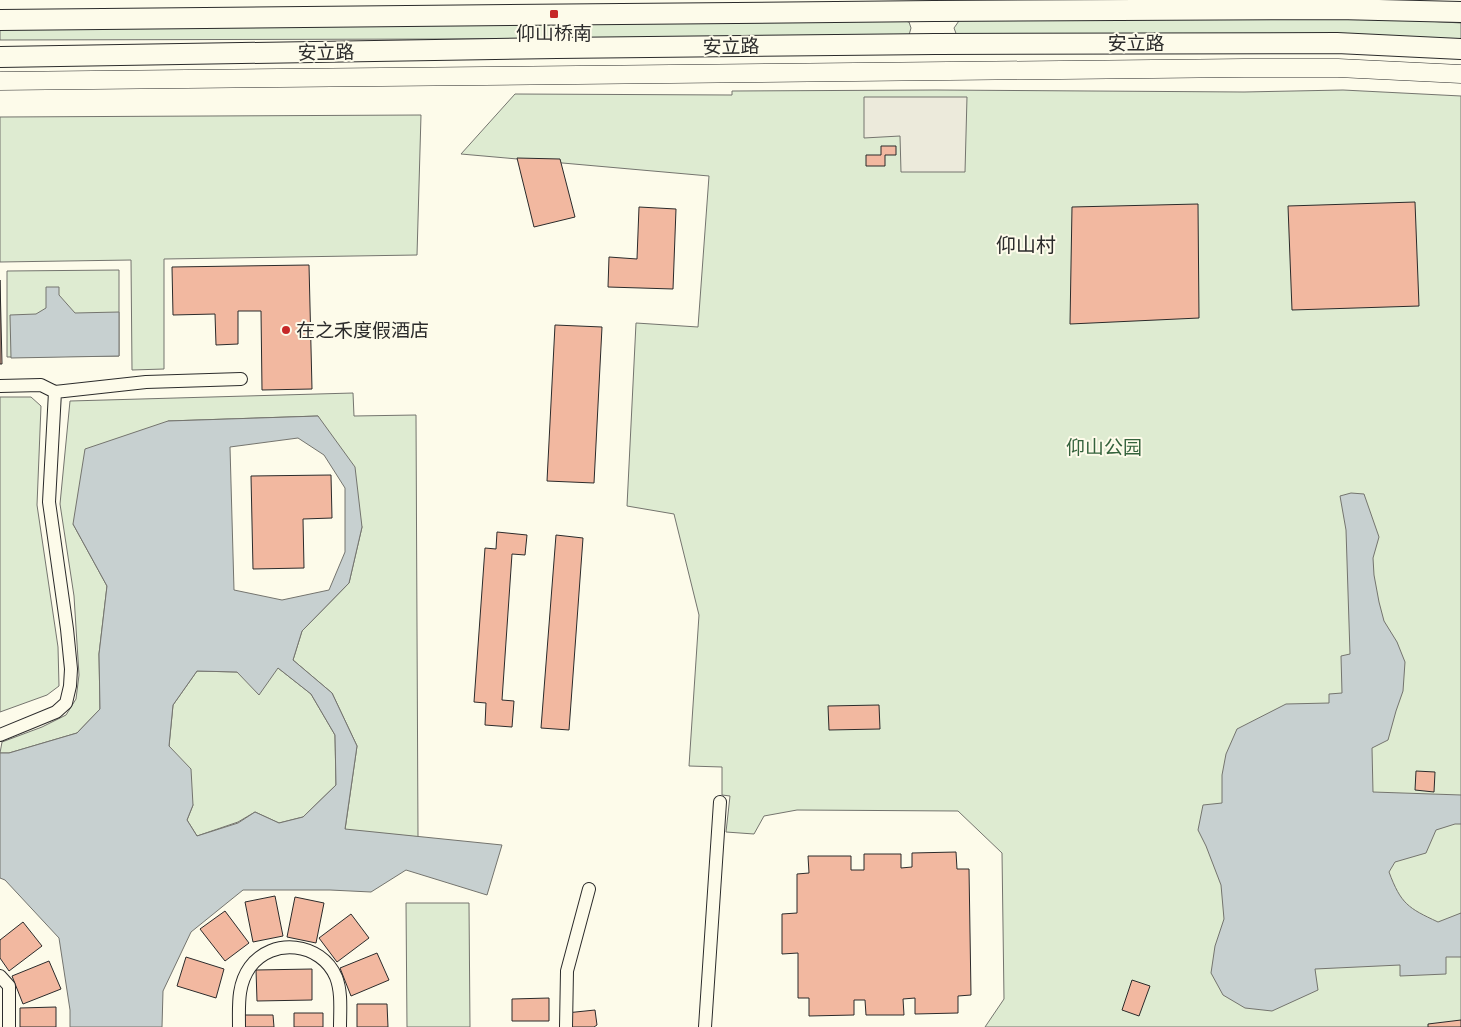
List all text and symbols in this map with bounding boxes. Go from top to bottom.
marker: 仰山桥南 [548,8,560,20]
place label: 仰山桥南 [516,18,592,47]
street label: 安立路 [1107,28,1165,57]
street label: 安立路 [702,31,760,60]
street label: 安立路 [297,37,355,66]
district label: 仰山村 [996,229,1056,260]
place label: 在之禾度假酒店 [296,315,429,344]
marker: 在之禾度假酒店 [280,324,292,336]
park label: 仰山公园 [1066,432,1142,461]

